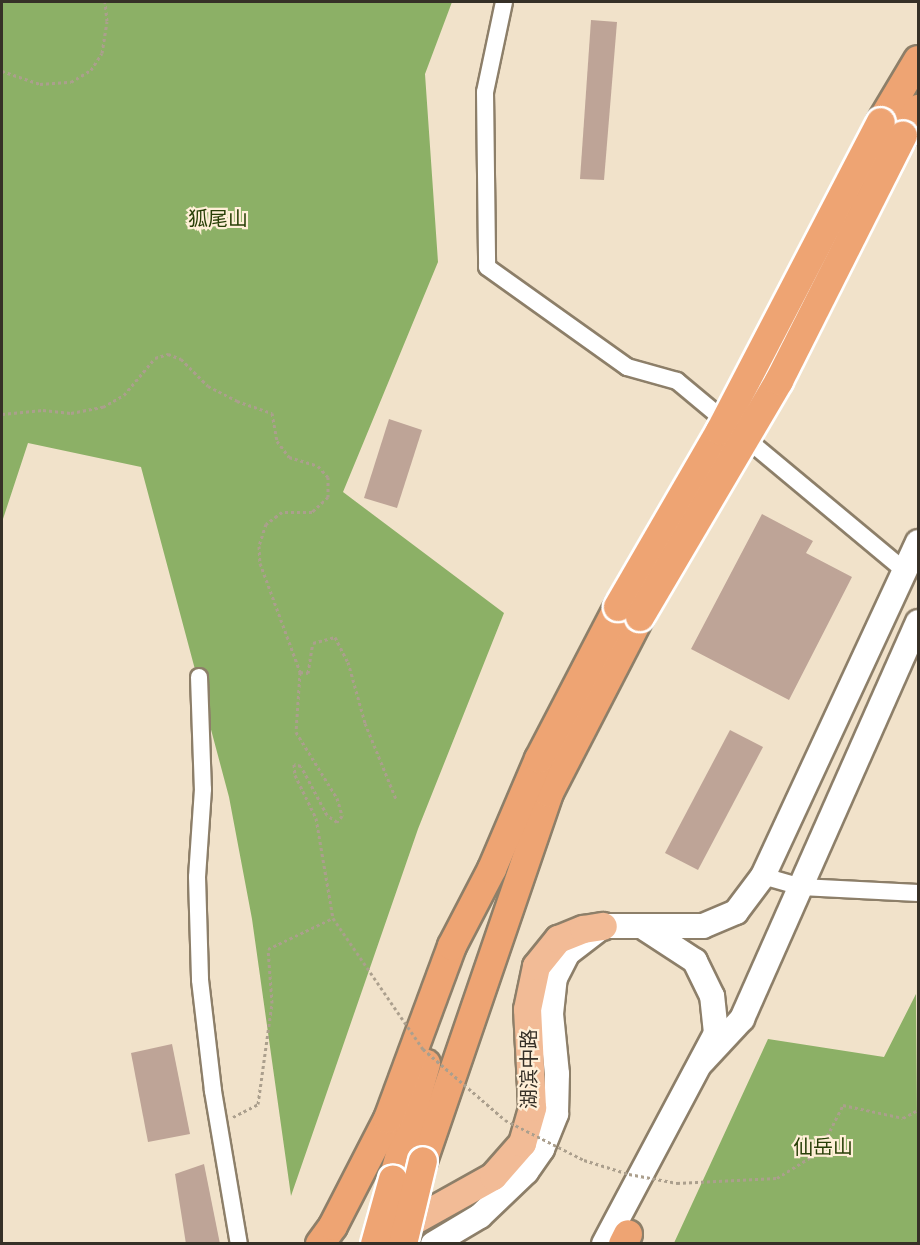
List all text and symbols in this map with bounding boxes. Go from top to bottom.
park label: 狐尾山 [188,206,248,230]
street label: 湖滨中路 [516,1029,540,1109]
park label: 仙岳山 [793,1134,853,1158]

